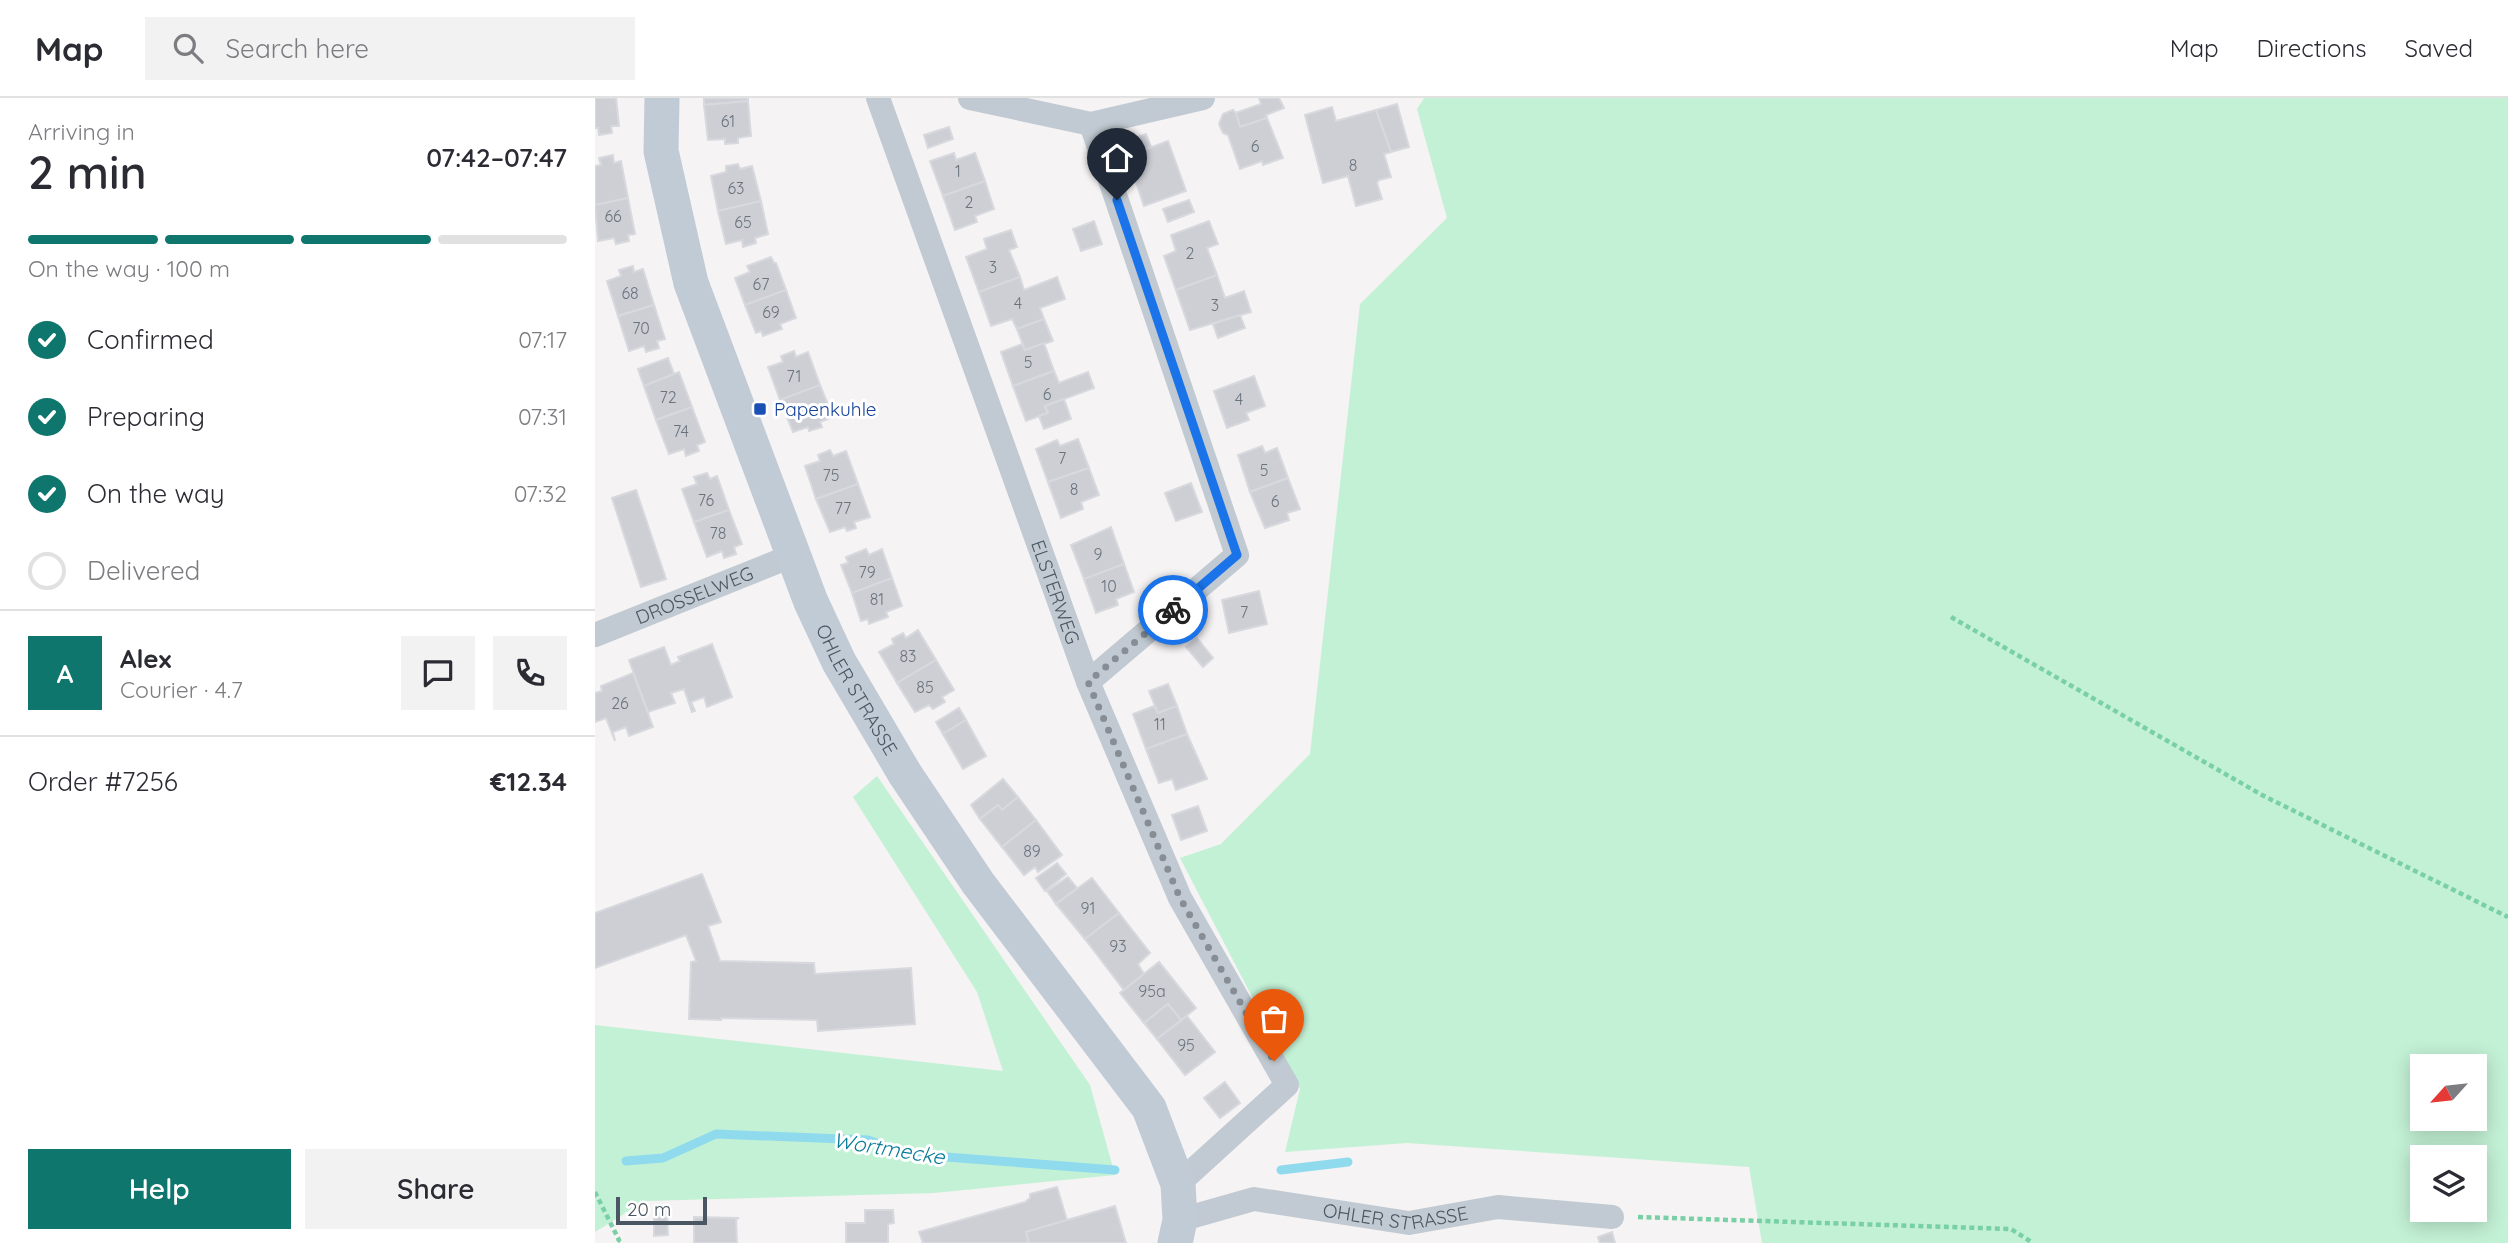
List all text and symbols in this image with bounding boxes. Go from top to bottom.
search box [145,17,635,80]
text: Map [35,28,103,69]
icon: search [169,29,207,67]
text: Search here [225,32,369,65]
text: Map [2170,33,2219,63]
text: Directions [2257,33,2367,63]
text: Saved [2405,33,2473,63]
house number: 61 [721,111,735,131]
text: Arriving in [28,117,135,146]
pin [1087,128,1147,200]
house number: 6 [1251,136,1260,156]
icon: home [1098,139,1136,177]
text: 07:42–07:47 [426,141,567,174]
text: 2 min [28,143,147,201]
house number: 8 [1349,155,1357,175]
house number: 1 [955,161,961,181]
house number: 63 [728,178,745,198]
house number: 2 [965,192,974,212]
house number: 66 [604,206,622,226]
house number: 65 [734,212,752,232]
house number: 2 [1186,243,1195,263]
text: On the way · 100 m [28,254,230,283]
house number: 3 [989,257,997,277]
house number: 67 [753,274,769,294]
house number: 68 [621,283,639,303]
house number: 4 [1014,293,1022,313]
house number: 3 [1211,295,1219,315]
house number: 69 [762,302,780,322]
house number: 70 [632,318,650,338]
icon: check [28,321,66,359]
text: Confirmed [87,323,214,356]
text: 07:17 [518,325,567,354]
house number: 5 [1024,352,1032,372]
house number: 71 [787,366,801,386]
house number: 6 [1043,384,1052,404]
house number: 72 [659,387,677,407]
house number: 4 [1235,389,1243,409]
place label: Papenkuhle [774,397,877,421]
icon: check [28,398,66,436]
text: Preparing [87,400,205,433]
marker: Papenkuhle [752,401,768,417]
text: 07:31 [518,402,567,431]
house number: 74 [673,421,689,441]
house number: 7 [1058,448,1066,468]
house number: 5 [1260,460,1268,480]
house number: 75 [823,465,839,485]
icon: check [28,475,66,513]
text: On the way [87,477,225,510]
text: 07:32 [514,479,567,508]
house number: 8 [1070,479,1078,499]
house number: 76 [698,490,715,510]
house number: 6 [1271,491,1280,511]
house number: 77 [835,498,851,518]
house number: 78 [710,523,726,543]
street label: ELSTERWEG [1026,537,1085,647]
house number: 9 [1094,544,1103,564]
text: Delivered [87,554,200,587]
street label: DROSSELWEG [632,561,757,630]
house number: 79 [858,562,876,582]
courier [1138,575,1208,645]
house number: 10 [1101,576,1117,596]
house number: 81 [870,589,884,609]
icon: bike [1154,591,1192,629]
house number: 7 [1240,602,1248,622]
street label: OHLER STRASSE [811,620,903,759]
button: chat [401,636,475,710]
button: phone [493,636,567,710]
text: Alex [120,642,171,675]
house number: 83 [899,646,917,666]
text: A [57,657,73,690]
text: Courier · 4.7 [120,675,243,704]
house number: 85 [916,677,934,697]
house number: 26 [611,693,629,713]
house number: 11 [1154,714,1166,734]
text: Order #7256 [28,765,178,798]
text: €12.34 [490,765,567,798]
house number: 89 [1023,841,1041,861]
house number: 91 [1081,898,1095,918]
house number: 93 [1109,936,1127,956]
house number: 95a [1138,981,1166,1001]
pin [1244,989,1304,1061]
icon: bag [1255,1000,1293,1038]
house number: 95 [1177,1035,1195,1055]
north arrow [2410,1054,2487,1130]
map controls [2410,1054,2487,1222]
water label: Wortmecke [831,1126,948,1170]
button: layers [2410,1145,2487,1222]
button: Help [28,1149,291,1229]
button: Share [305,1149,567,1229]
scale bar [616,1194,707,1226]
text: 20 m [627,1197,671,1221]
street label: OHLER STRASSE [1321,1198,1470,1235]

